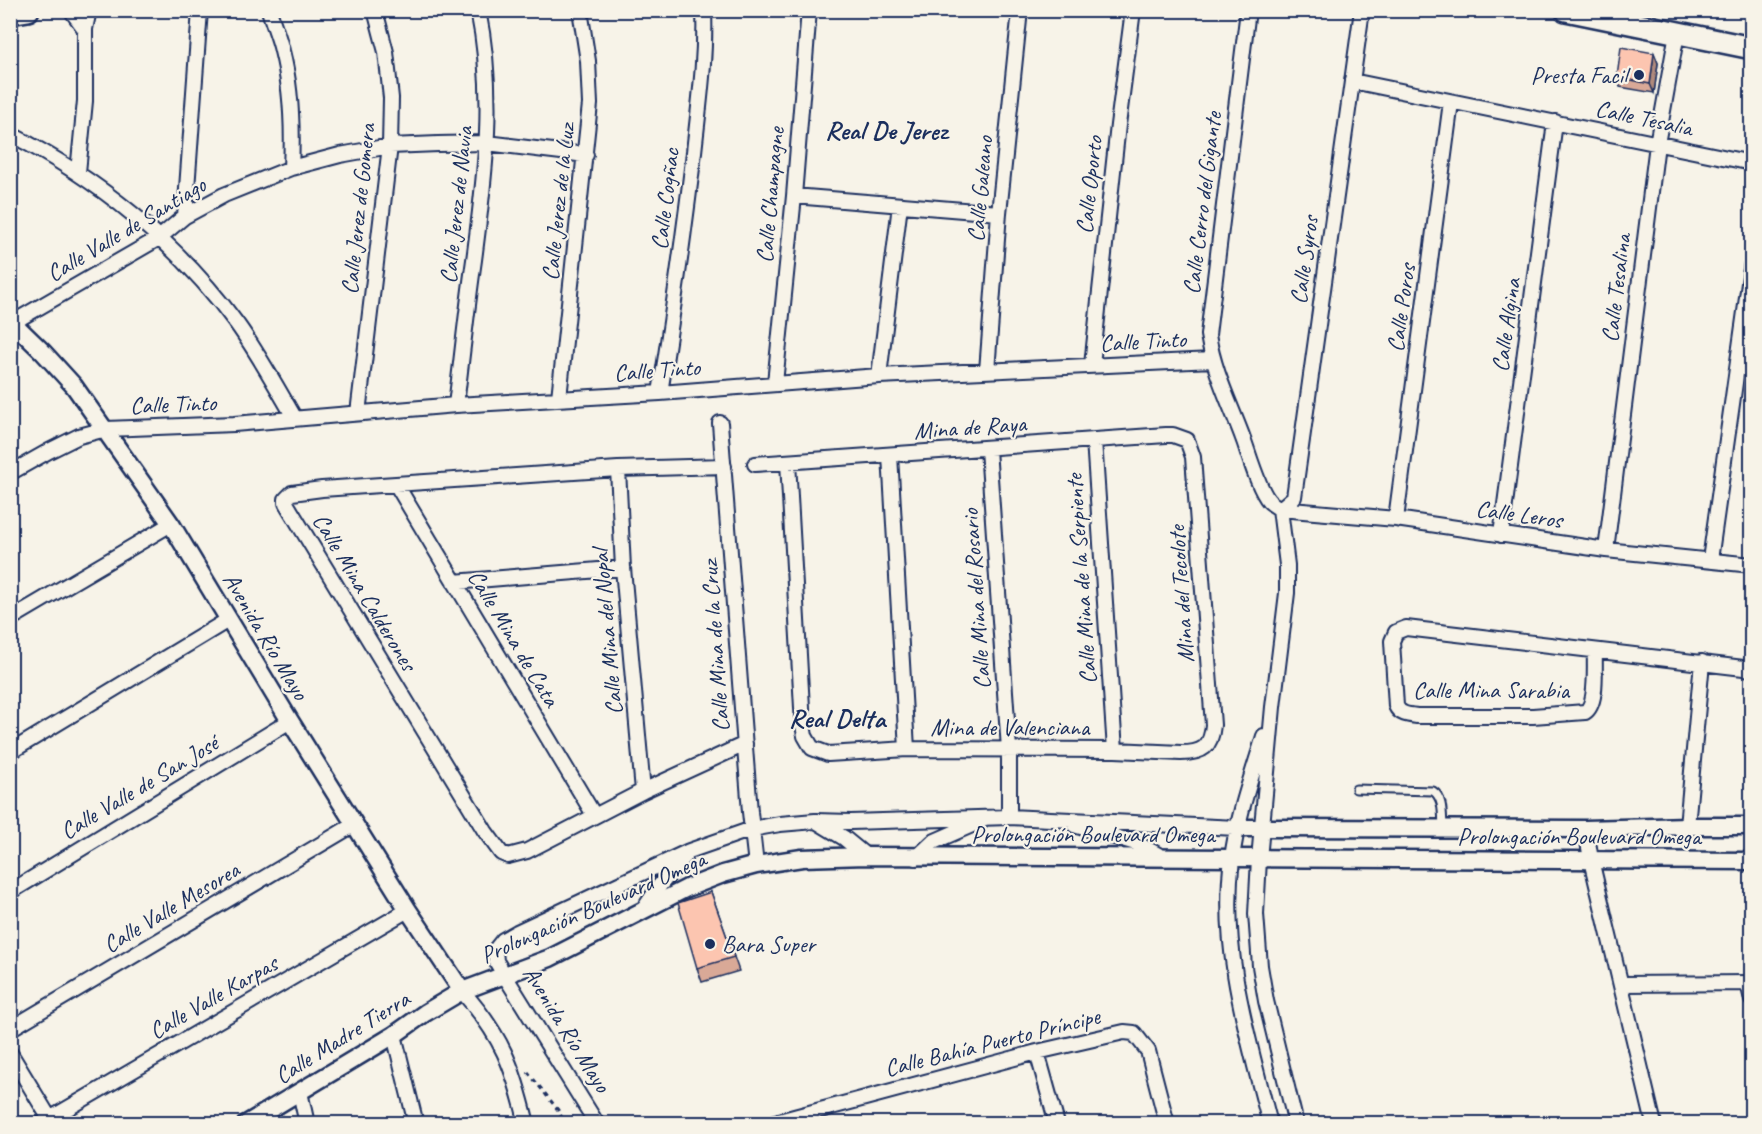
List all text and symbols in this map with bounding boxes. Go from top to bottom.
place label: Presta Facil [1531,60,1631,90]
marker: Presta Facil [1632,68,1646,82]
street label: Calle Tesalia [1593,93,1697,143]
street label: Calle Cerro del Gigante [1176,108,1228,296]
district label: Real De Jerez [825,113,951,147]
street label: Calle Jerez de la Luz [535,120,581,282]
street label: Calle Jerez de Gomera [334,121,382,296]
street label: Calle Jerez de Navia [433,124,479,285]
street label: Calle Champagne [749,124,791,264]
street label: Calle Galeano [960,133,1000,243]
street label: Calle Oporto [1069,133,1109,235]
street label: Calle Cogñac [644,145,686,251]
street label: Calle Valle de Santiago [41,169,212,288]
street label: Calle Syros [1283,212,1325,306]
street label: Calle Tesalina [1594,230,1638,344]
street label: Calle Poros [1380,259,1422,354]
street label: Calle Algina [1485,275,1528,374]
street label: Calle Tinto [1099,324,1188,358]
street label: Calle Tinto [613,352,703,388]
street label: Calle Tinto [129,387,218,420]
street label: Mina de Raya [913,408,1028,446]
street label: Calle Mina de la Serpiente [1059,471,1103,685]
street label: Calle Leros [1474,493,1567,535]
street label: Calle Mina del Rosario [955,506,997,690]
street label: Calle Mina Calderones [306,508,425,678]
street label: Mina del Tecolote [1161,522,1201,663]
street label: Calle Mina del Nopal [584,544,629,716]
street label: Calle Mina de la Cruz [694,557,736,733]
street label: Calle Mina de Cata [461,564,568,713]
street label: Avenida Río Mayo [216,567,317,706]
street label: Calle Mina Sarabia [1413,675,1570,705]
district label: Real Delta [789,701,887,735]
street label: Mina de Valenciana [931,712,1091,742]
street label: Calle Valle de San José [55,726,227,846]
street label: Prolongación Boulevard Omega [971,819,1217,849]
street label: Prolongación Boulevard Omega [1457,821,1703,851]
street label: Prolongación Boulevard Omega [476,843,712,970]
street label: Calle Valle Mesorea [97,854,246,959]
place label: Bara Super [722,929,817,959]
marker: Bara Super [703,937,717,951]
street label: Calle Valle Karpas [144,947,285,1046]
street label: Avenida Río Mayo [516,960,618,1099]
street label: Calle Madre Tierra [269,983,416,1090]
street label: Calle Bahía Puerto Príncipe [881,1000,1105,1083]

